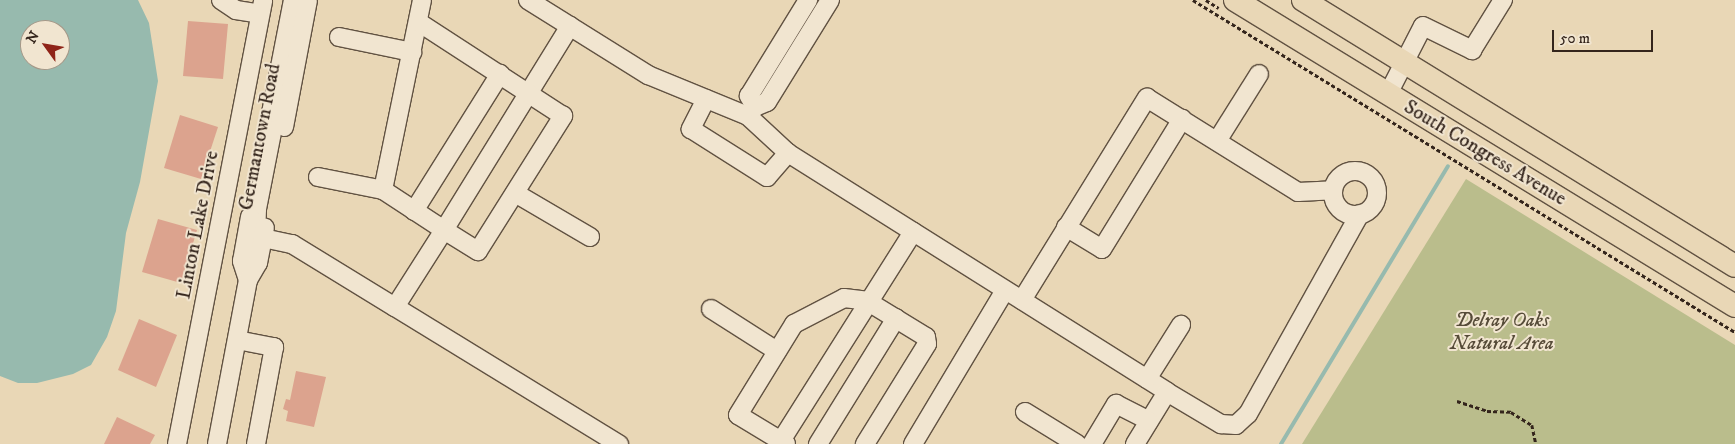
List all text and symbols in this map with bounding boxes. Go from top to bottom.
north arrow [20,20,70,70]
scale bar [1555,20,1656,52]
text: N [22,28,44,47]
text: 50 m [1560,29,1590,48]
street label: Germantown Road [234,62,286,212]
street label: South Congress Avenue [1399,95,1571,211]
street label: Linton Lake Drive [172,149,224,301]
park label: Delray Oaks Natural Area [1450,309,1554,356]

